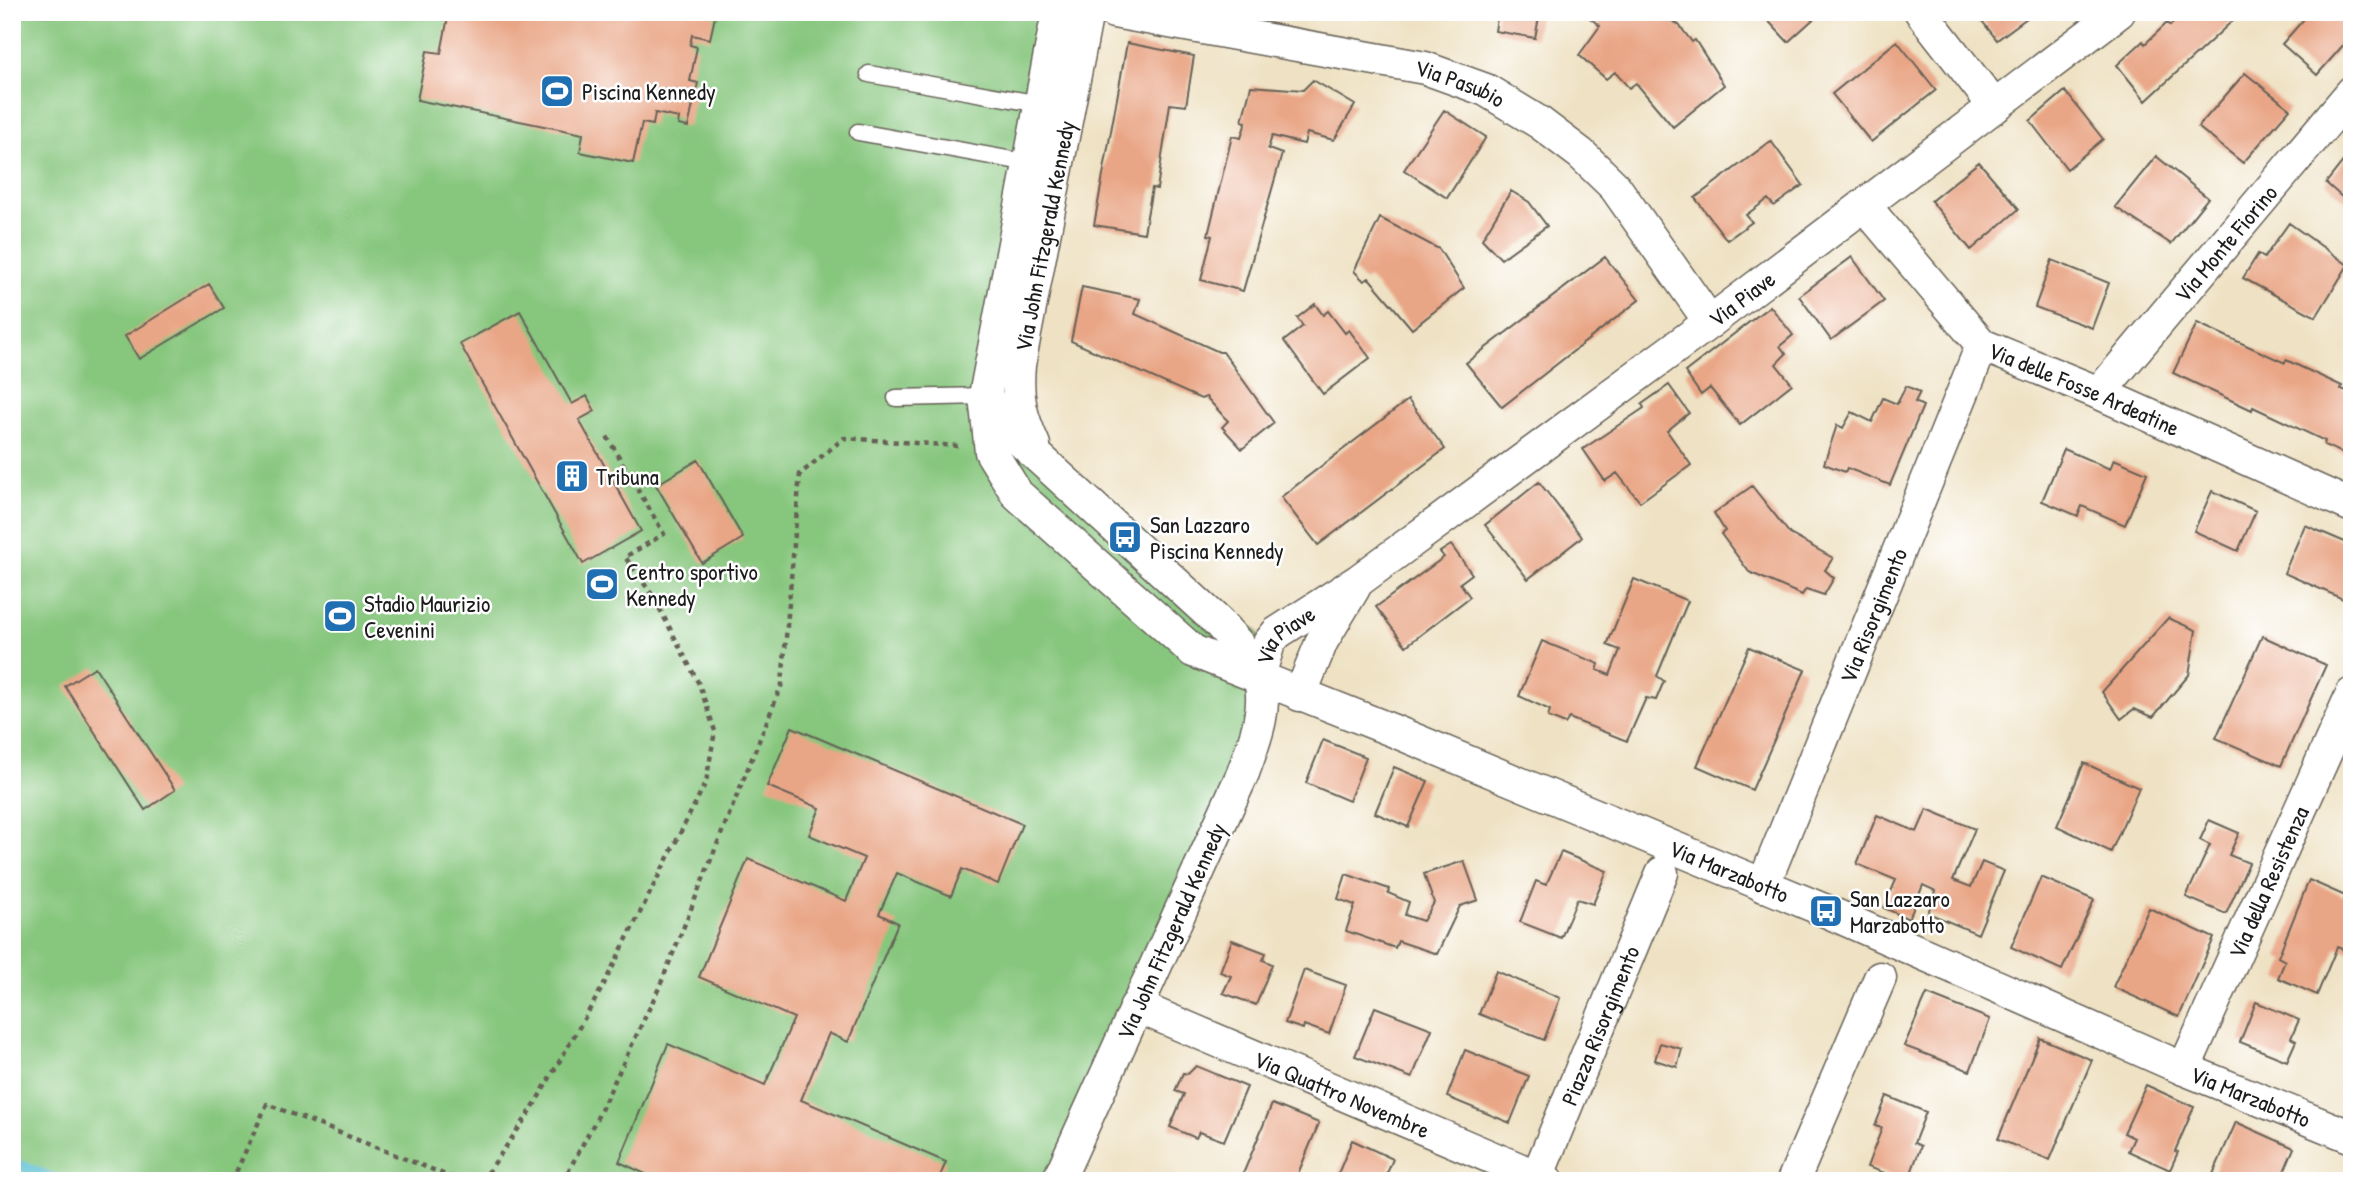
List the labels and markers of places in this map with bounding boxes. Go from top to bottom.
sports icon: Piscina Kennedy [538,72,576,110]
place label: Piscina Kennedy [582,76,716,107]
building icon: Tribuna [553,457,591,495]
place label: Tribuna [596,461,659,492]
place label: San Lazzaro Piscina Kennedy [1150,509,1284,566]
bus stop icon: San Lazzaro Piscina Kennedy [1106,518,1144,556]
place label: Centro sportivo Kennedy [626,556,758,613]
sports icon: Centro sportivo Kennedy [583,565,621,603]
place label: Stadio Maurizio Cevenini [364,588,490,645]
sports icon: Stadio Maurizio Cevenini [321,597,359,635]
place label: San Lazzaro Marzabotto [1850,883,1950,940]
bus stop icon: San Lazzaro Marzabotto [1807,892,1845,930]

